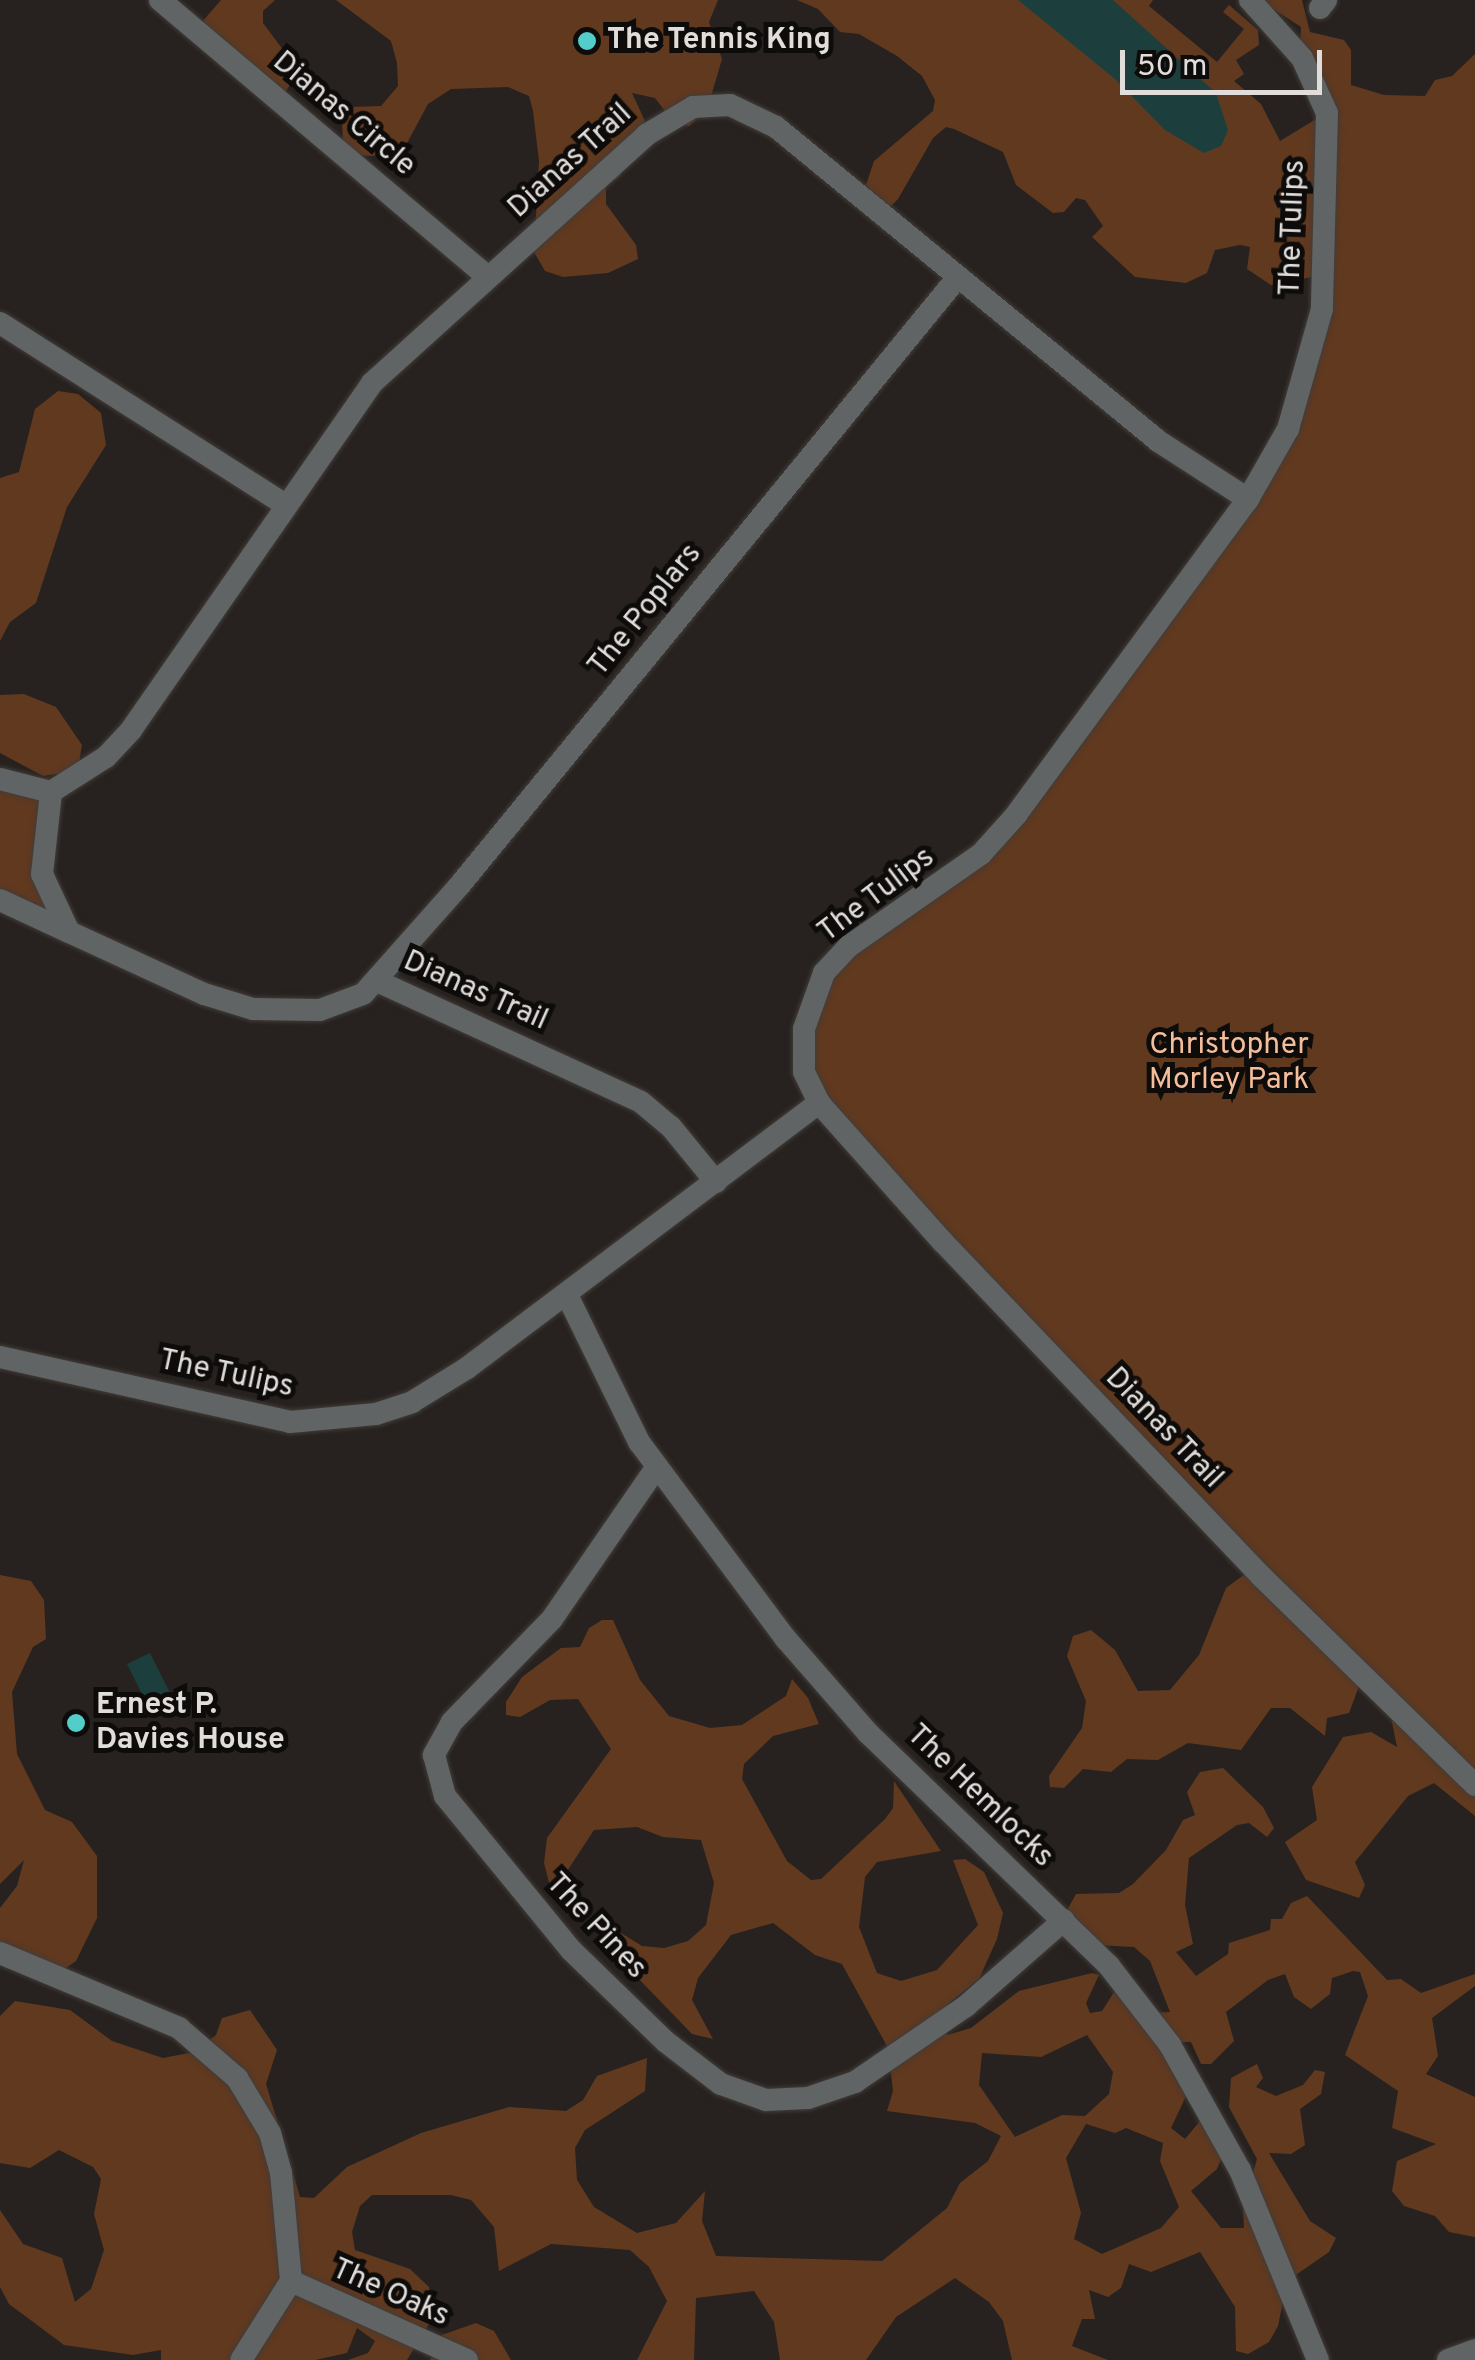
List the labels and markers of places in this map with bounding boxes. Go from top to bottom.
place label: The Tennis King [607,23,831,59]
marker: The Tennis King [576,30,598,52]
place label: Ernest P. Davies House [96,1688,285,1758]
marker: Ernest P. Davies House [65,1712,87,1734]

